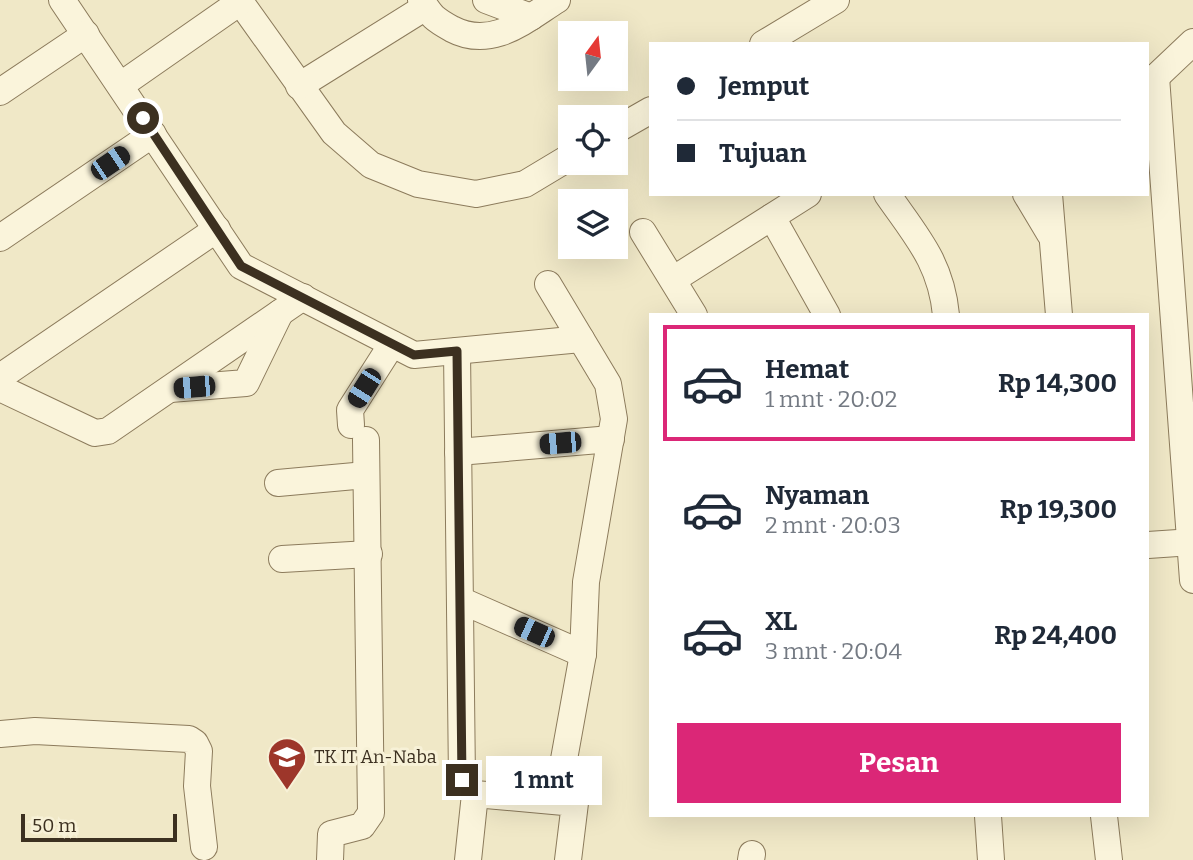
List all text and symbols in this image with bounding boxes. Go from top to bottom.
north arrow [558,21,628,91]
map controls [558,21,628,259]
text: Jemput [719,71,809,102]
route start [127,102,159,134]
button: locate [558,105,628,175]
text: Tujuan [719,138,806,169]
car [87,143,134,183]
button: layers [558,189,628,259]
icon: car [681,352,744,415]
text: Hemat [765,354,849,385]
car [344,365,385,411]
text: Rp 14,300 [998,368,1117,399]
car [173,375,216,399]
text: 1 mnt · 20:02 [765,385,897,413]
car [539,431,582,455]
icon: car [681,478,744,541]
text: Nyaman [765,480,869,511]
text: Rp 19,300 [1000,494,1117,525]
text: 2 mnt · 20:03 [765,511,901,539]
icon: car [681,604,744,667]
text: XL [765,606,797,637]
car [511,614,558,650]
text: Rp 24,400 [994,620,1117,651]
text: 3 mnt · 20:04 [765,637,902,665]
button: Pesan [677,723,1121,803]
school or university icon: TK IT An-Naba [266,736,308,791]
place label: TK IT An-Naba [314,746,437,768]
callout: 1 mnt [486,756,602,804]
route end [446,764,478,796]
text: 1 mnt [514,766,574,794]
scale bar [21,811,177,843]
text: 50 m [32,814,76,837]

